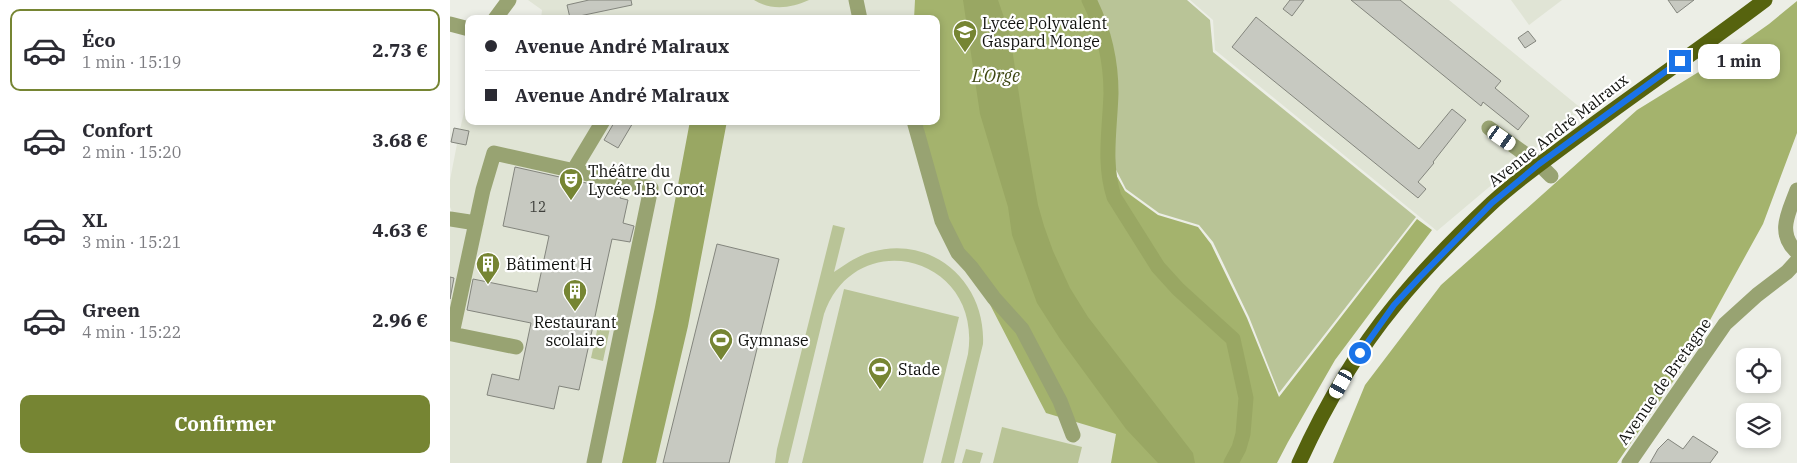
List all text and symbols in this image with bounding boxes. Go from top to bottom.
place label: Lycée Polyvalent Gaspard Monge [982,13,1107,51]
school or university icon: Lycée Polyvalent Gaspard Monge [952,19,978,53]
icon: car [22,28,67,73]
text: Éco [82,28,115,52]
text: Avenue André Malraux [515,34,729,58]
text: 2.73 € [372,38,428,62]
callout: 1 min [1698,44,1780,78]
route end [1669,50,1691,72]
text: 1 min [1717,51,1761,71]
text: 1 min · 15:19 [82,52,181,72]
water label: L'Orge [971,64,1020,87]
street label: Avenue André Malraux [1484,69,1632,191]
text: Avenue André Malraux [515,83,729,107]
icon: car [22,118,67,163]
text: Confort [82,118,153,142]
car [1485,123,1518,153]
text: 3.68 € [372,128,428,152]
text: 2 min · 15:20 [82,142,181,162]
place label: Théâtre du Lycée J.B. Corot [588,161,705,199]
theatre icon: Théâtre du Lycée J.B. Corot [558,167,584,201]
house number: 12 [530,198,546,216]
icon: car [22,208,67,253]
text: XL [82,208,108,232]
text: 4.63 € [372,218,428,242]
text: 3 min · 15:21 [82,232,181,252]
building icon: Bâtiment H [475,251,501,285]
place label: Bâtiment H [506,254,592,274]
building icon: Restaurant scolaire [562,278,588,312]
icon: car [22,298,67,343]
text: Green [82,298,140,322]
text: 2.96 € [372,308,428,332]
place label: Restaurant scolaire [534,312,617,350]
street label: Avenue de Bretagne [1613,314,1715,448]
text: 4 min · 15:22 [82,322,181,342]
sports icon: Gymnase [708,327,734,361]
place label: Gymnase [738,330,809,350]
route start [1349,342,1371,364]
map controls [1736,348,1781,448]
button: locate [1736,348,1781,393]
sports icon: Stade [867,356,893,390]
place label: Stade [898,359,940,379]
car [1327,367,1354,401]
button: Confirmer [20,395,430,453]
button: layers [1736,403,1781,448]

